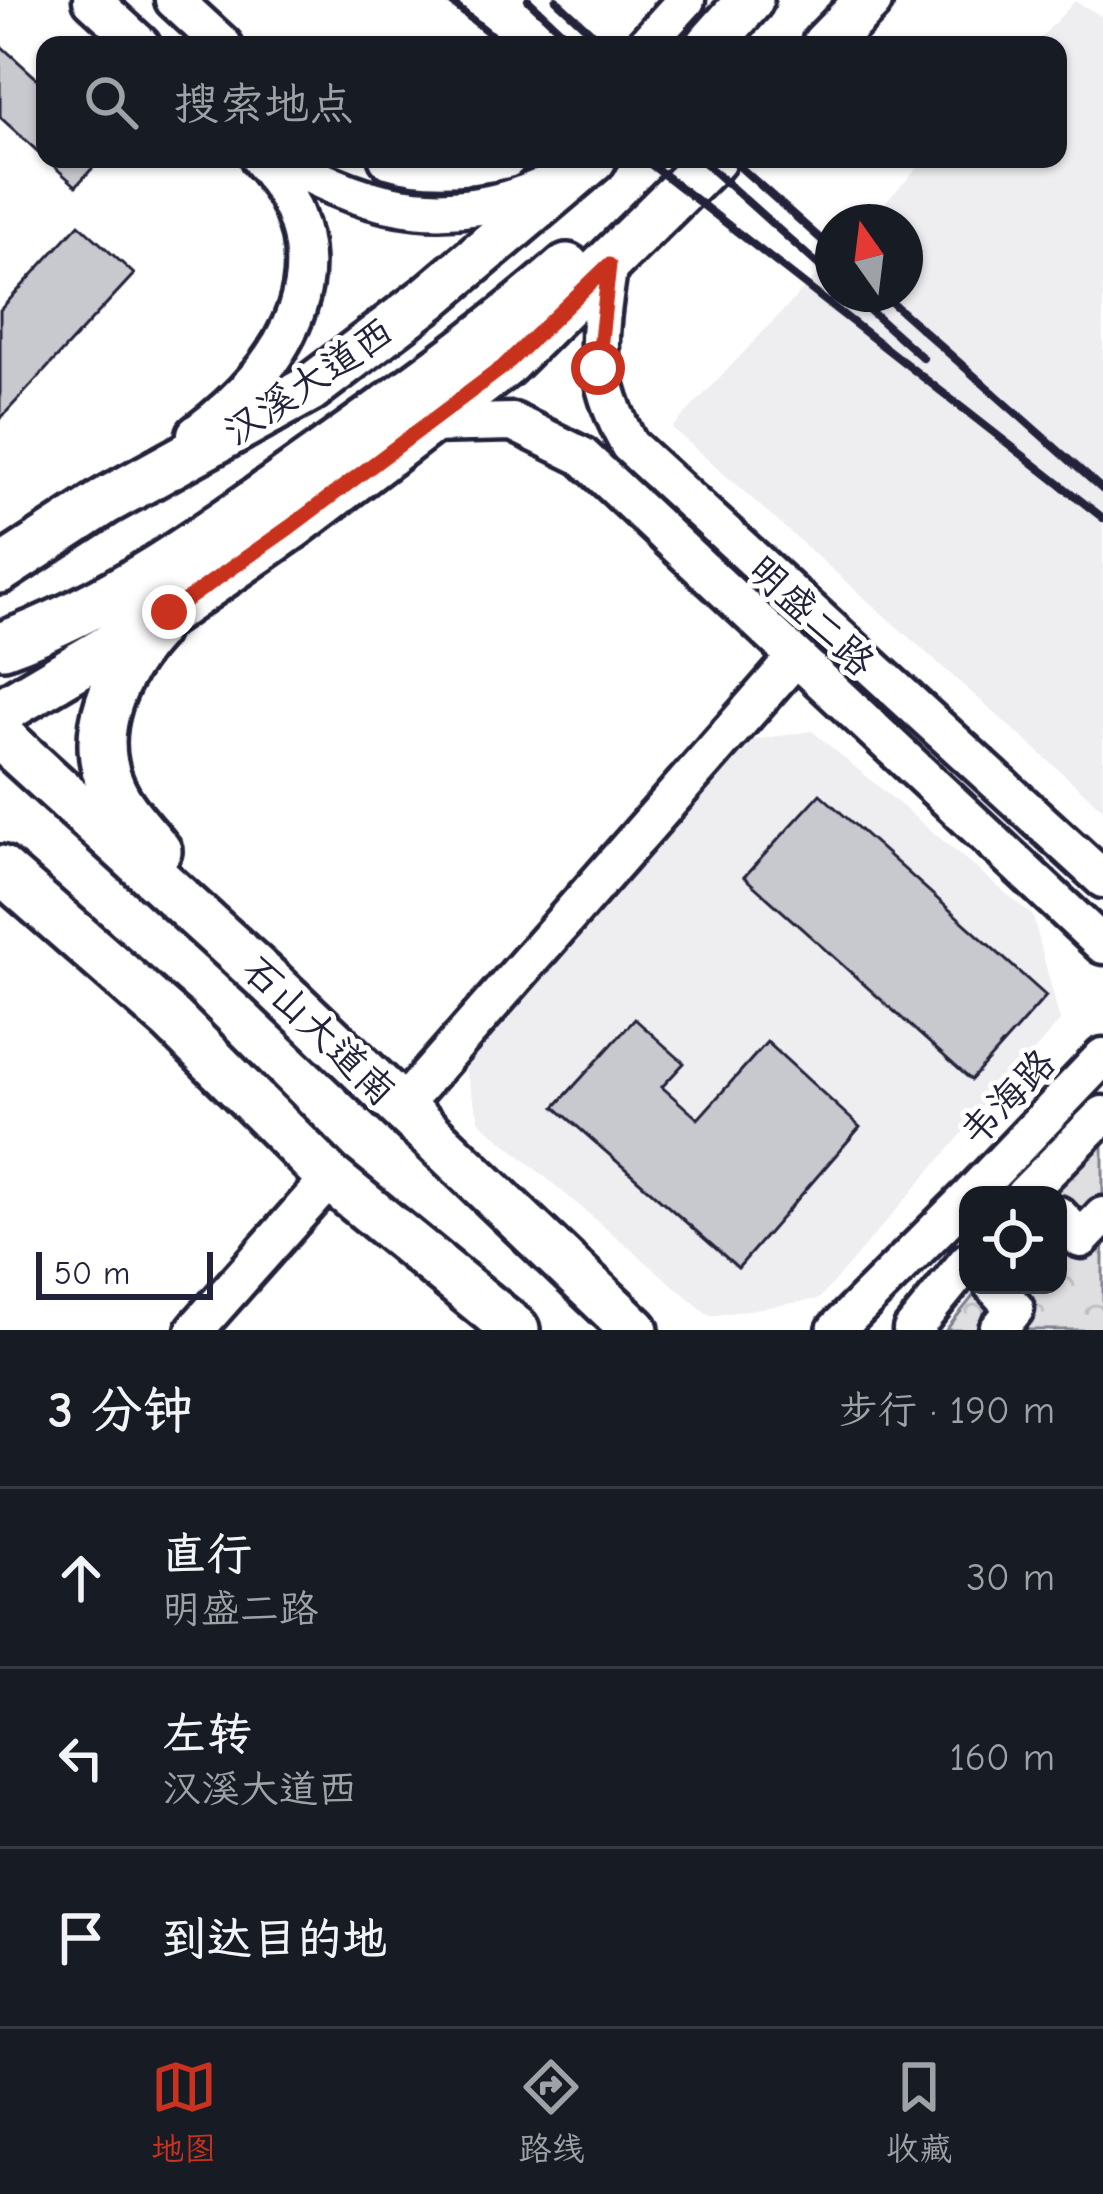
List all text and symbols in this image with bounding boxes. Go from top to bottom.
search box [36,36,1067,168]
icon: search [78,69,144,135]
text: 搜索地点 [174,78,354,130]
north arrow [815,204,923,312]
street label: 汉溪大道西 [215,309,402,455]
route start [571,341,625,395]
street label: 明盛二路 [739,546,883,686]
route end [142,585,196,639]
street label: 石山大道南 [233,947,405,1115]
street label: 韦海路 [951,1040,1065,1156]
map controls [959,1186,1067,1294]
button: locate [959,1186,1067,1294]
scale bar [36,1246,213,1299]
text: 50 m [54,1254,130,1292]
text: 3 分钟 [48,1381,193,1440]
text: 步行 · 190 m [839,1388,1055,1433]
text: 直行 [162,1528,252,1580]
icon: ahead [48,1545,114,1611]
text: 30 m [966,1555,1055,1600]
text: 明盛二路 [162,1587,318,1632]
text: 左转 [162,1708,252,1760]
icon: left [48,1725,114,1791]
text: 160 m [949,1735,1055,1780]
text: 汉溪大道西 [162,1767,357,1812]
icon: arrive [48,1905,114,1971]
text: 到达目的地 [162,1913,387,1965]
tab: 地图 [151,2054,217,2169]
tab: 路线 [518,2054,584,2169]
tab: 收藏 [886,2054,952,2169]

